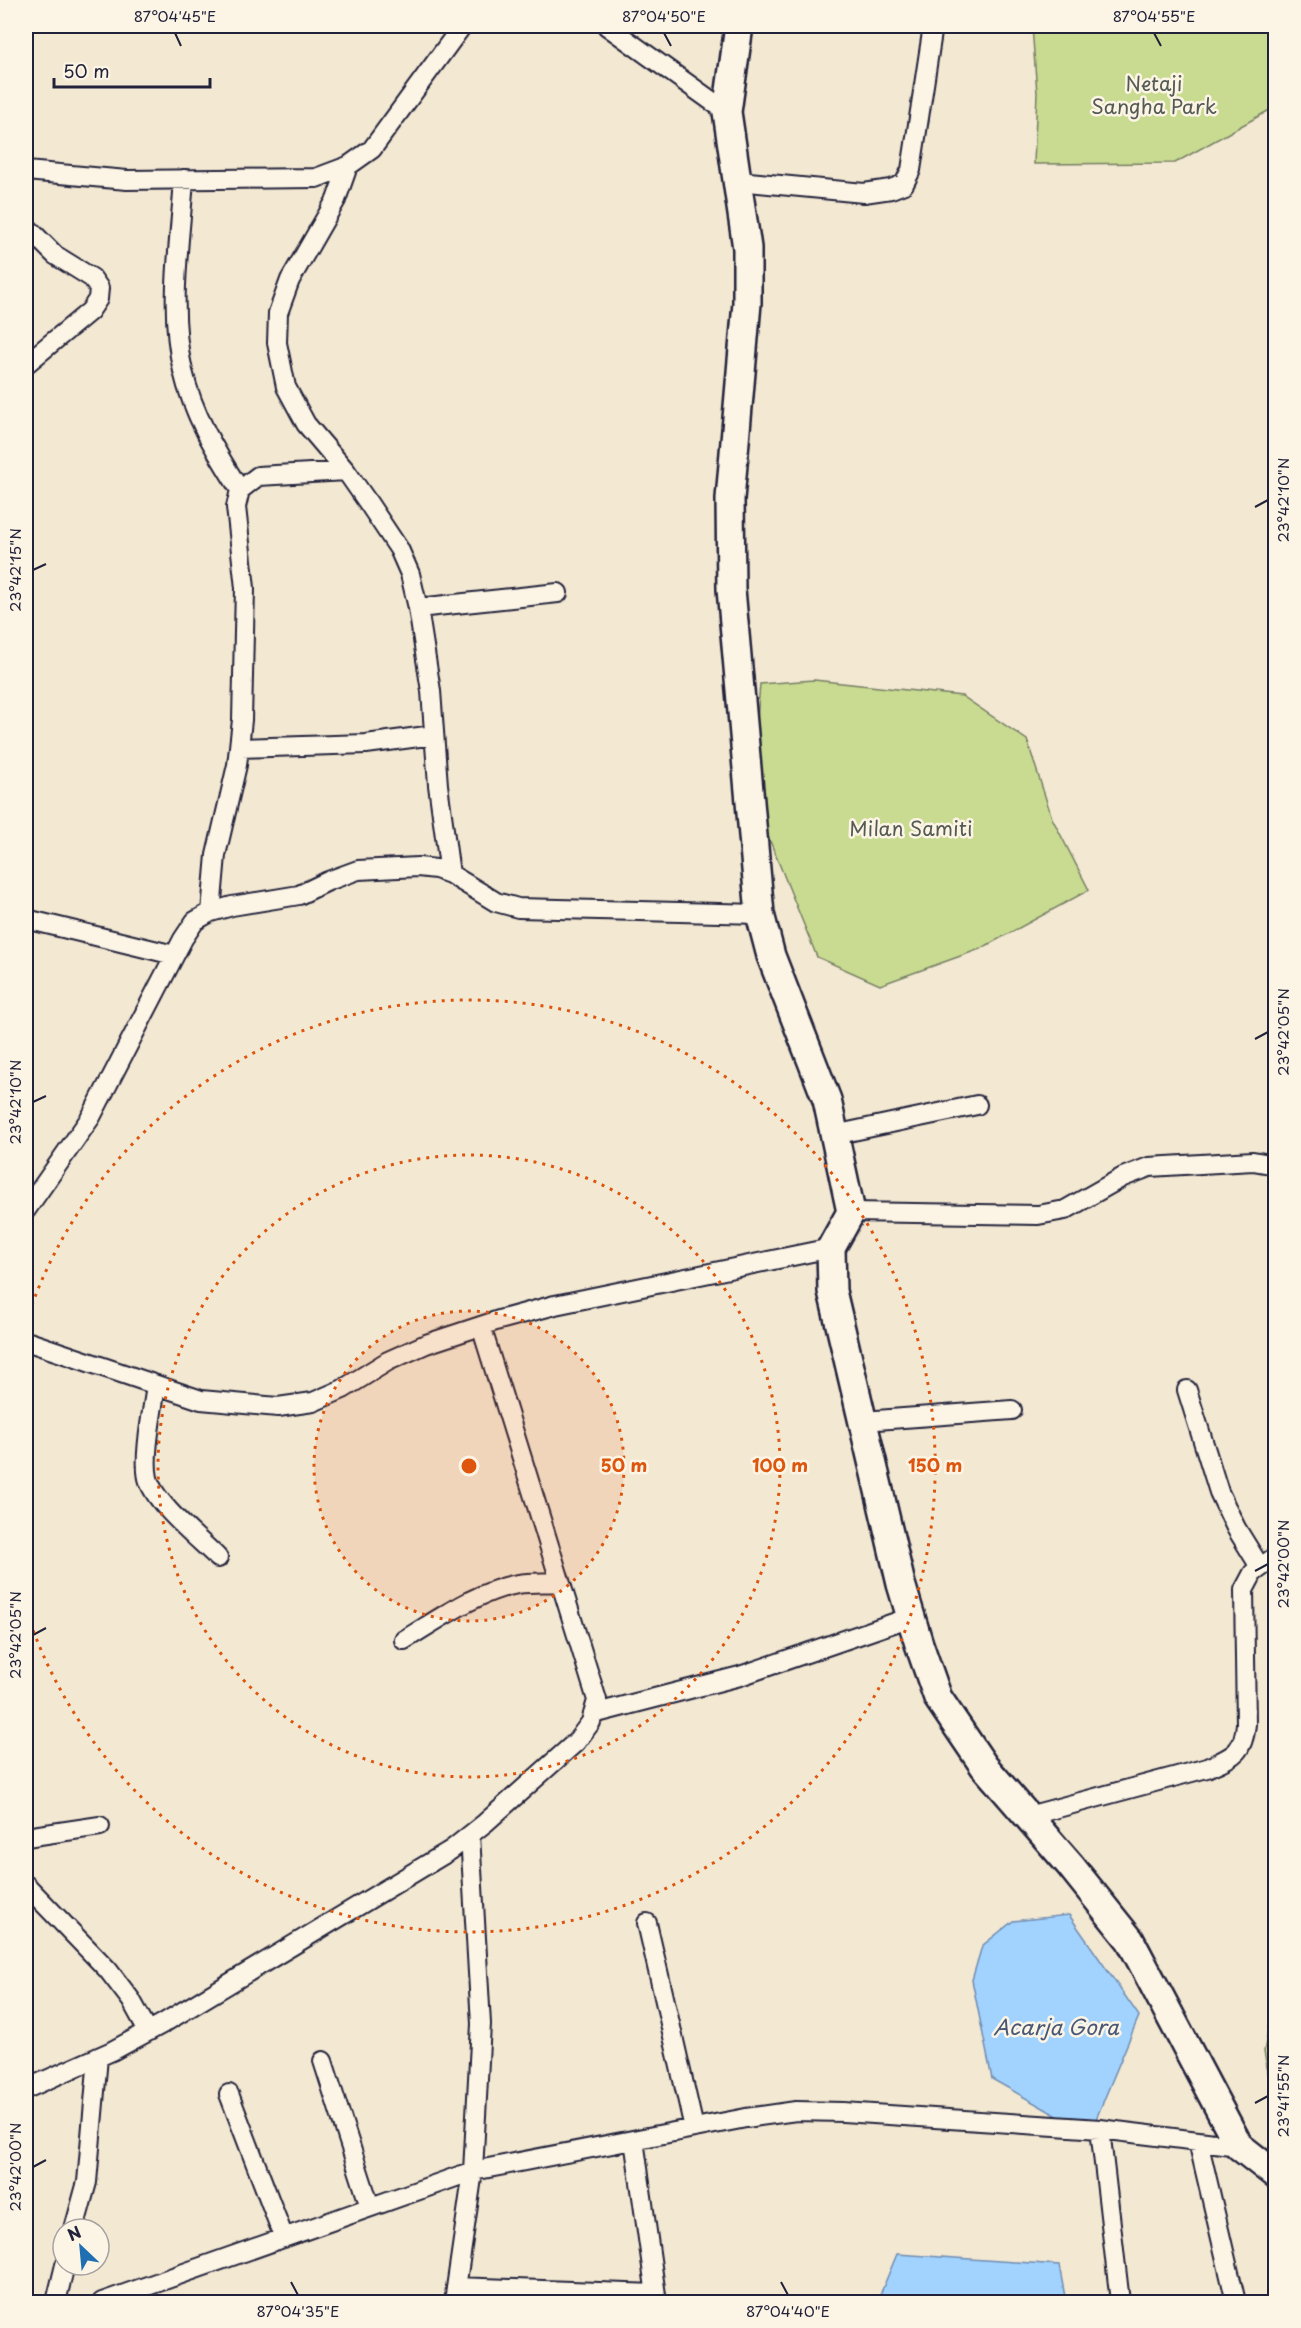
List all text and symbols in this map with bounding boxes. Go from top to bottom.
text: 87°04'45"E [134,4,216,27]
text: 87°04'50"E [622,4,706,27]
text: 87°04'55"E [1113,4,1195,27]
scale bar [54,51,210,89]
text: 50 m [63,57,110,84]
park label: Netaji Sangha Park [1091,68,1217,121]
text: 23°42'10"N [1271,457,1294,543]
text: 23°42'15"N [3,528,26,612]
park label: Milan Samiti [849,813,973,843]
text: 23°42'05"N [1271,988,1294,1076]
text: 23°42'10"N [3,1059,26,1145]
text: 50 m [601,1451,647,1478]
text: 100 m [752,1451,808,1478]
text: 150 m [908,1451,962,1478]
centre of rings [459,1456,479,1476]
text: 23°42'00"N [1271,1519,1294,1609]
text: 23°42'05"N [3,1591,26,1679]
water label: Acarja Gora [993,2010,1120,2042]
text: 23°41'55"N [1271,2055,1294,2137]
text: 23°42'00"N [3,2122,26,2212]
north arrow [51,2217,111,2277]
text: N [63,2219,85,2246]
text: 87°04'35"E [257,2299,339,2322]
text: 87°04'40"E [746,2299,830,2322]

